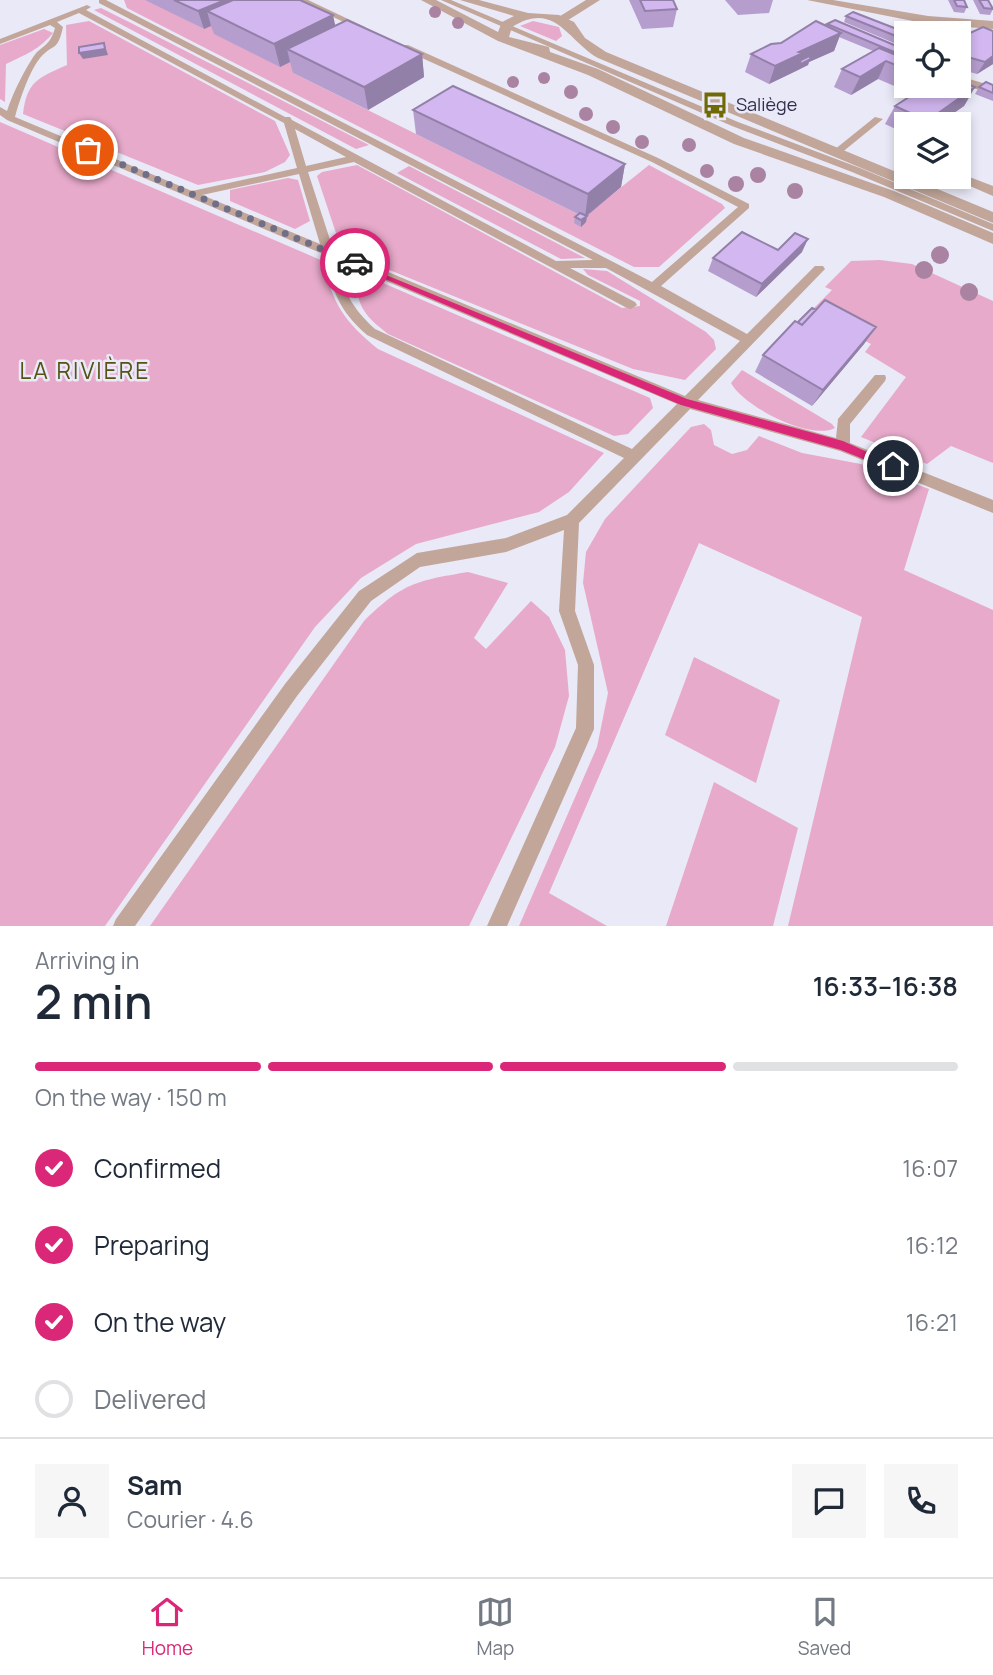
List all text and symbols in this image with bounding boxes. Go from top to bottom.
map controls [894,21,971,189]
button: locate [894,21,971,98]
bus stop icon: Saliège [700,90,730,120]
place label: Saliège [736,92,797,116]
button: layers [894,112,971,189]
pin [58,120,118,180]
icon: bag [69,131,107,169]
courier [320,228,390,298]
icon: car [336,244,374,282]
district label: LA RIVIÈRE [20,354,150,386]
pin [863,436,923,496]
icon: home [874,447,912,485]
text: Arriving in [35,944,140,976]
text: 16:33–16:38 [813,968,958,1004]
text: 2 min [35,970,152,1033]
text: On the way · 150 m [35,1081,227,1113]
icon: check [35,1149,73,1187]
text: Confirmed [94,1150,221,1186]
text: 16:07 [902,1152,958,1184]
icon: check [35,1226,73,1264]
text: Preparing [94,1227,210,1263]
text: 16:12 [906,1229,958,1261]
icon: check [35,1303,73,1341]
text: On the way [94,1304,226,1340]
text: 16:21 [906,1306,958,1338]
text: Delivered [94,1381,206,1417]
button: person [35,1464,109,1538]
button: chat [792,1464,866,1538]
button: phone [884,1464,958,1538]
text: Sam [127,1467,182,1503]
text: Courier · 4.6 [127,1503,254,1535]
tab: Home [142,1593,193,1661]
tab: Map [476,1593,514,1661]
tab: Saved [798,1593,851,1661]

